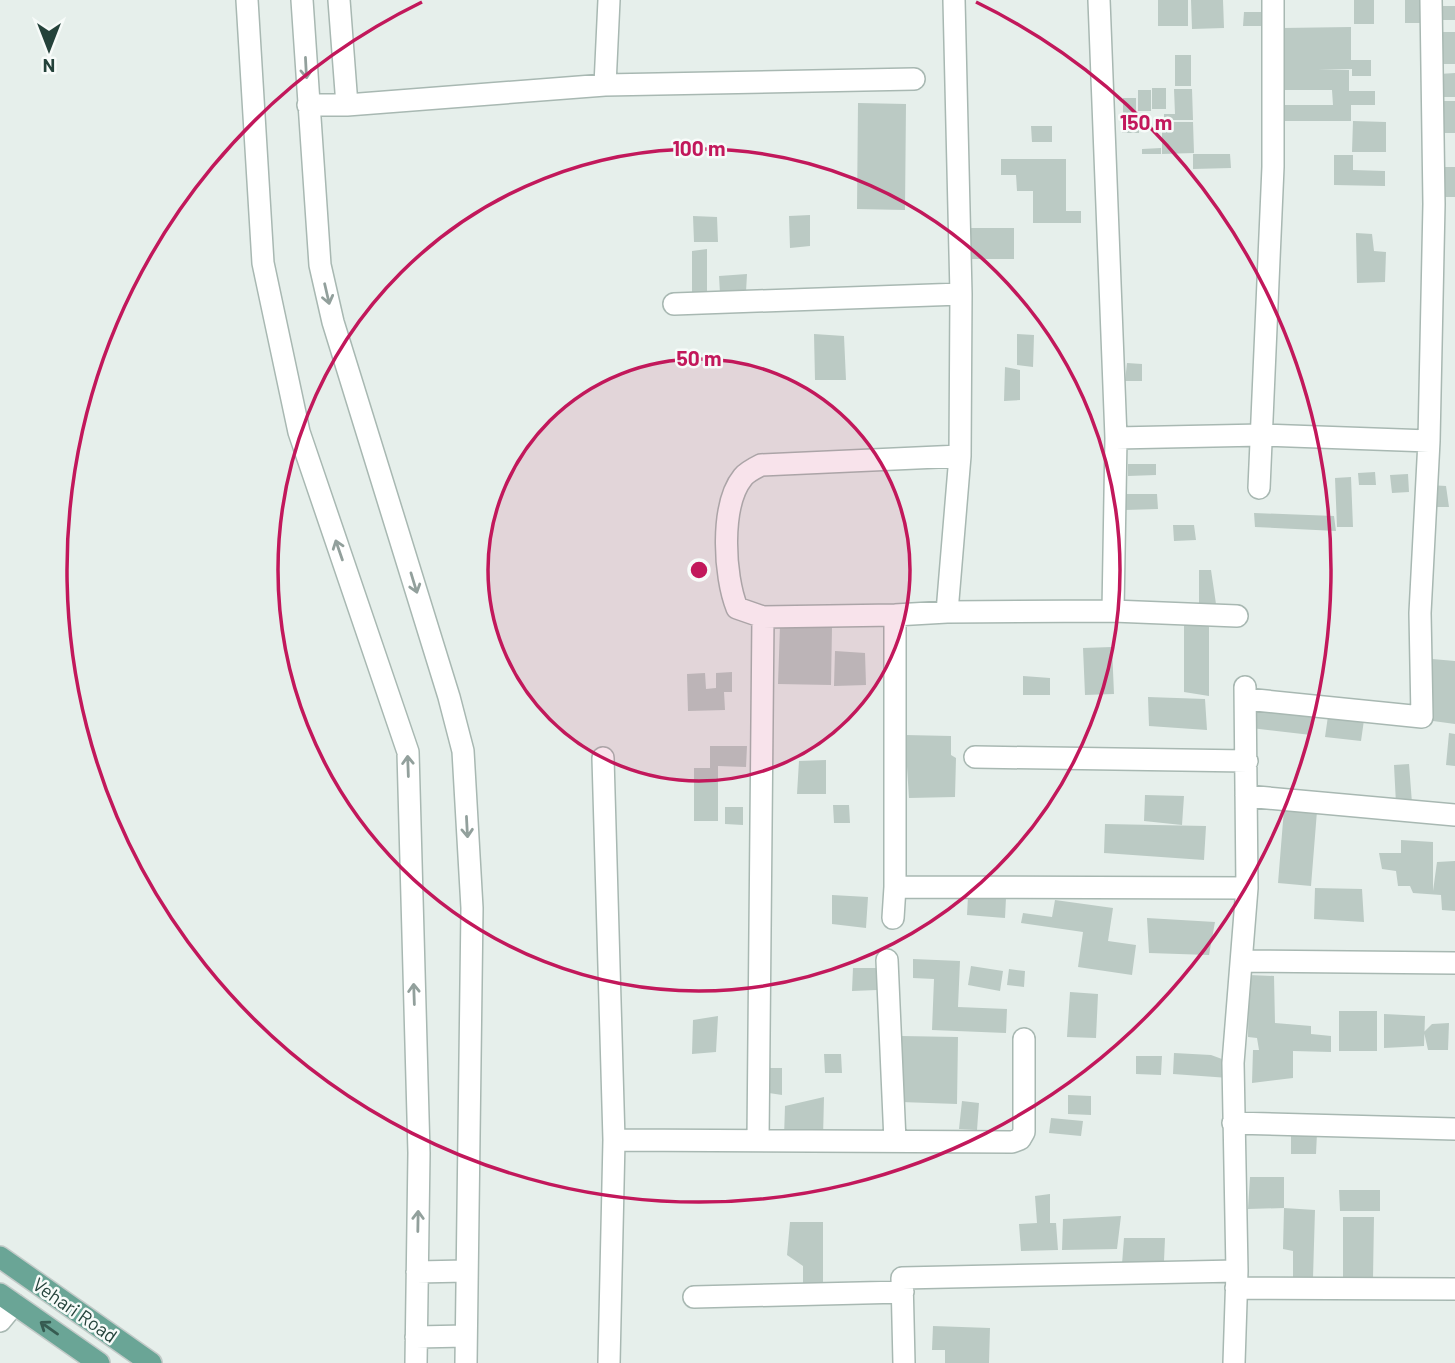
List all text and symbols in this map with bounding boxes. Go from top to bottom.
north arrow [14,14,84,84]
text: N [43,55,55,78]
one-way arrow [299,56,312,79]
text: 150 m [1120,109,1172,134]
text: 100 m [672,135,726,160]
one-way arrow [321,282,334,305]
text: 50 m [676,345,722,370]
one-way arrow [332,540,344,562]
centre of rings [687,558,711,582]
one-way arrow [408,571,421,593]
one-way arrow [401,755,415,778]
one-way arrow [461,816,474,839]
one-way arrow [408,983,421,1006]
one-way arrow [411,1210,424,1233]
street label: Vehari Road [29,1272,122,1347]
one-way arrow [40,1321,59,1335]

